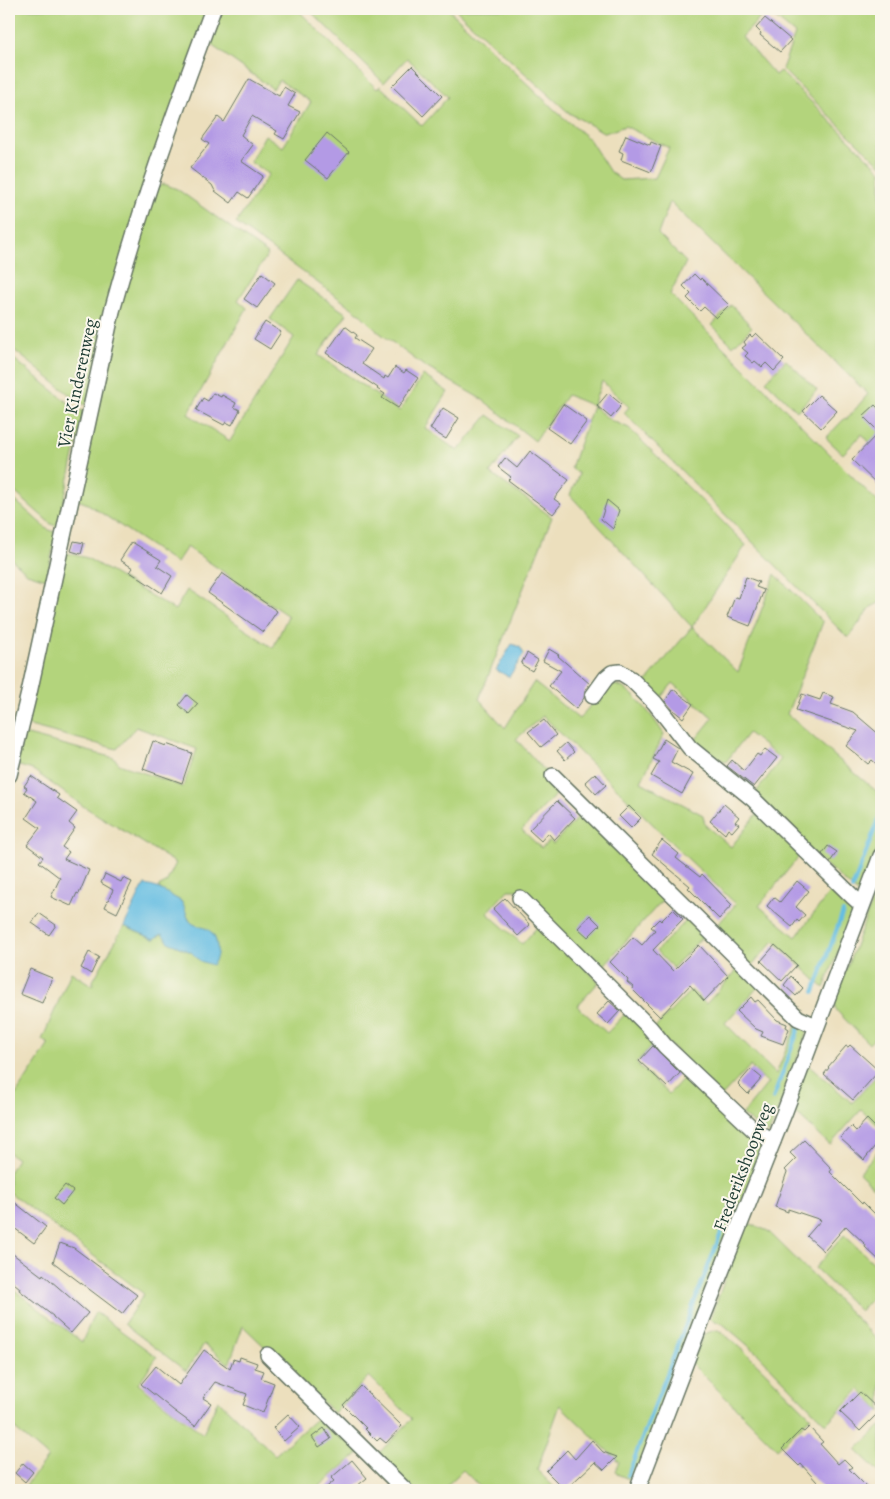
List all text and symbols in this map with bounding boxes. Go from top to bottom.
street label: Vier Kinderenweg [51,316,102,451]
street label: Frederikshoopweg [708,1099,778,1235]

